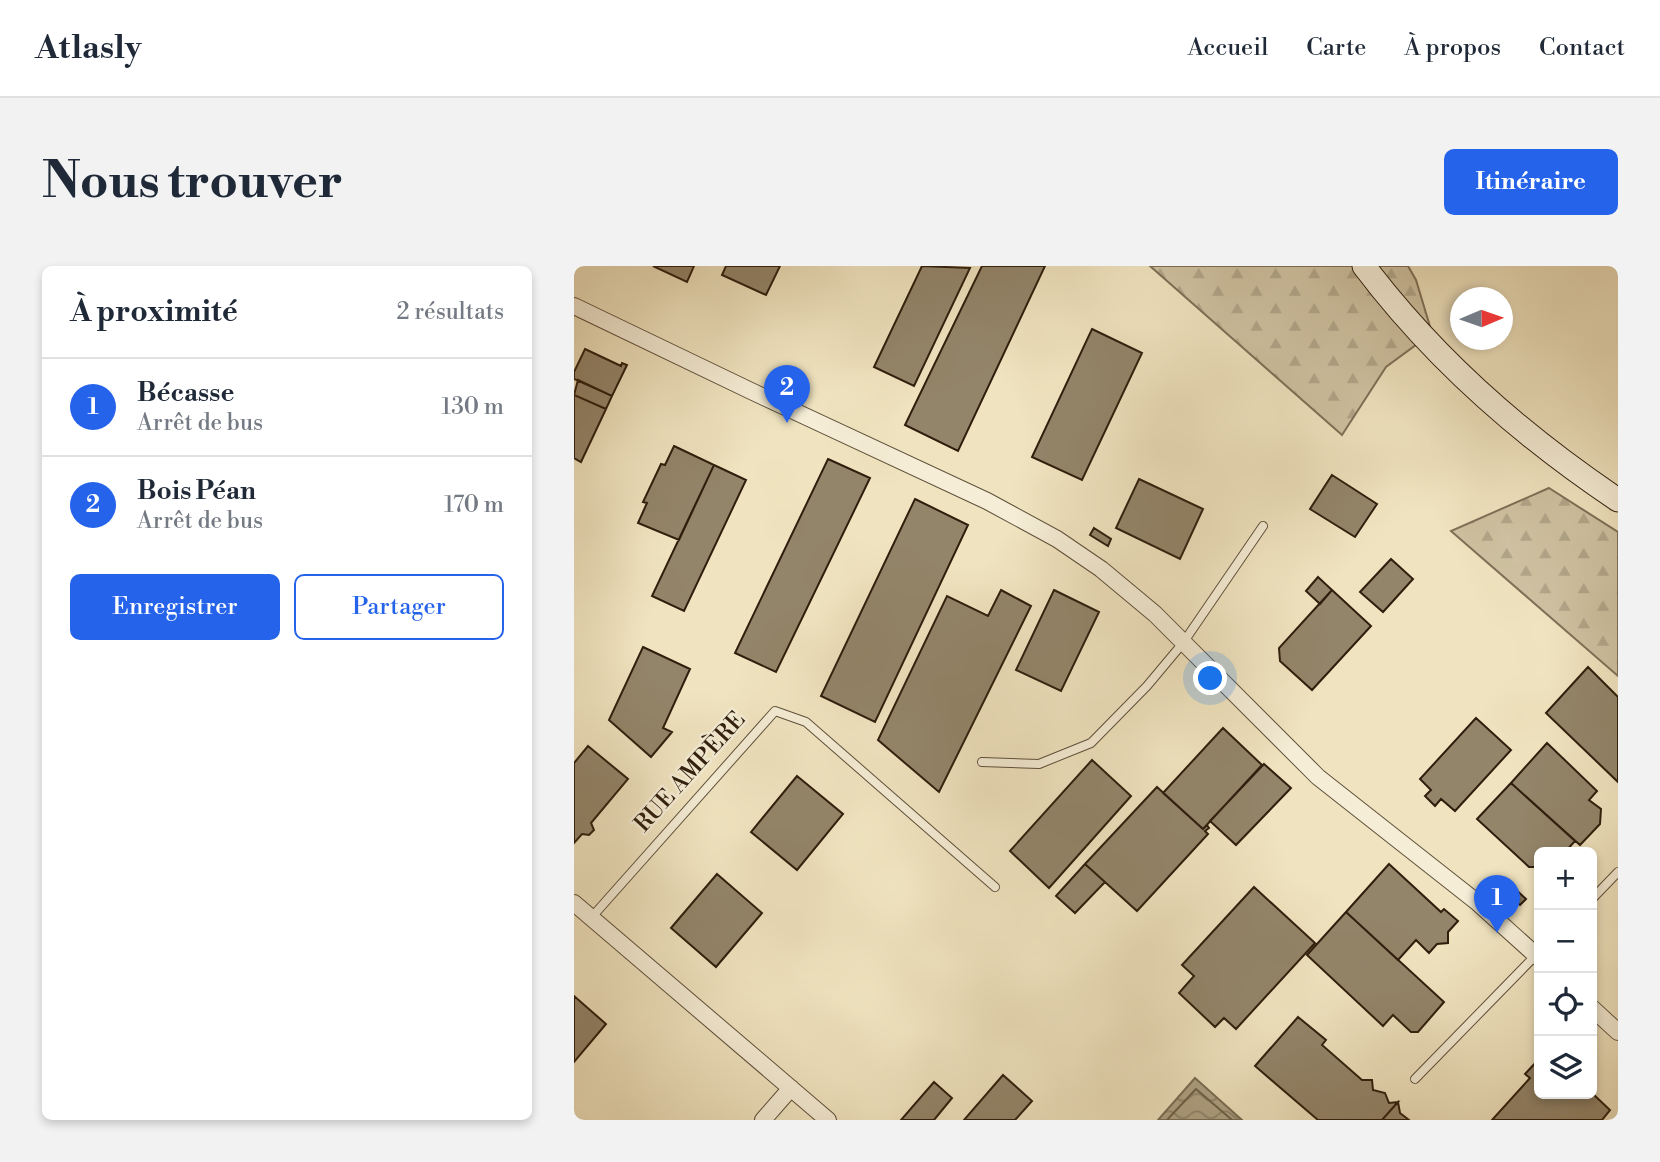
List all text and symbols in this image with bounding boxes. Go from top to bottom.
text: Atlasly [35,28,141,69]
text: Accueil [1187,33,1268,63]
text: Carte [1306,33,1366,63]
text: À propos [1404,33,1501,63]
text: Contact [1539,33,1625,63]
button: Itinéraire [1444,149,1618,215]
text: Nous trouver [42,152,343,213]
north arrow [1450,287,1513,350]
text: À proximité [70,293,238,331]
text: 2 résultats [396,298,504,326]
pin: 2 [764,365,810,423]
text: Bécasse [137,377,234,409]
text: 1 [87,393,99,421]
text: 130 m [441,393,504,421]
text: Arrêt de bus [137,409,263,437]
text: Bois Péan [137,475,256,507]
text: 2 [86,491,100,519]
text: 170 m [444,491,504,519]
text: Arrêt de bus [137,507,263,535]
button: Enregistrer [70,574,280,640]
button: Partager [294,574,504,640]
your location [1193,661,1227,695]
street label: RUE AMPÈRE [627,705,751,838]
map controls [1534,847,1597,1099]
button: + [1534,847,1597,910]
pin: 1 [1474,875,1520,933]
button: − [1534,910,1597,973]
button: locate [1534,973,1597,1036]
button: layers [1534,1036,1597,1099]

